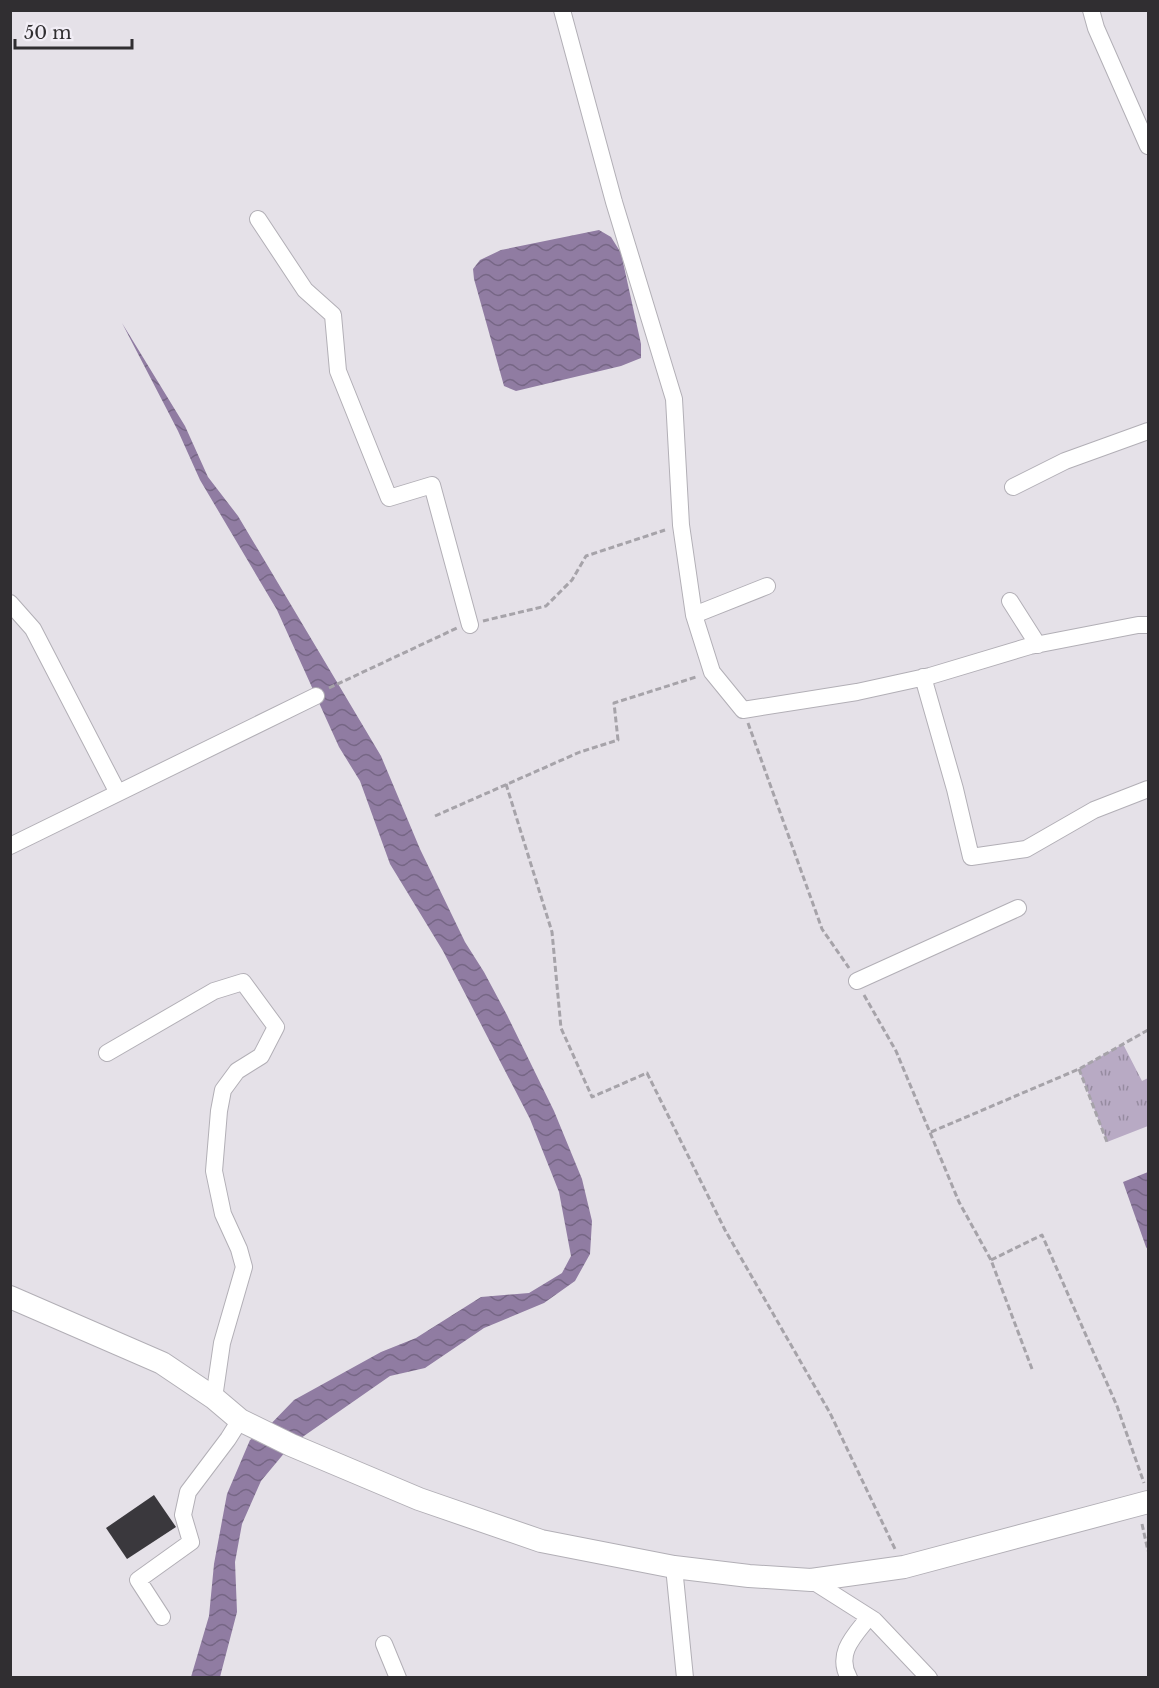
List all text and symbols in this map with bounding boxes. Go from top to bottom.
scale bar [15,12,132,50]
text: 50 m [24,22,72,44]

